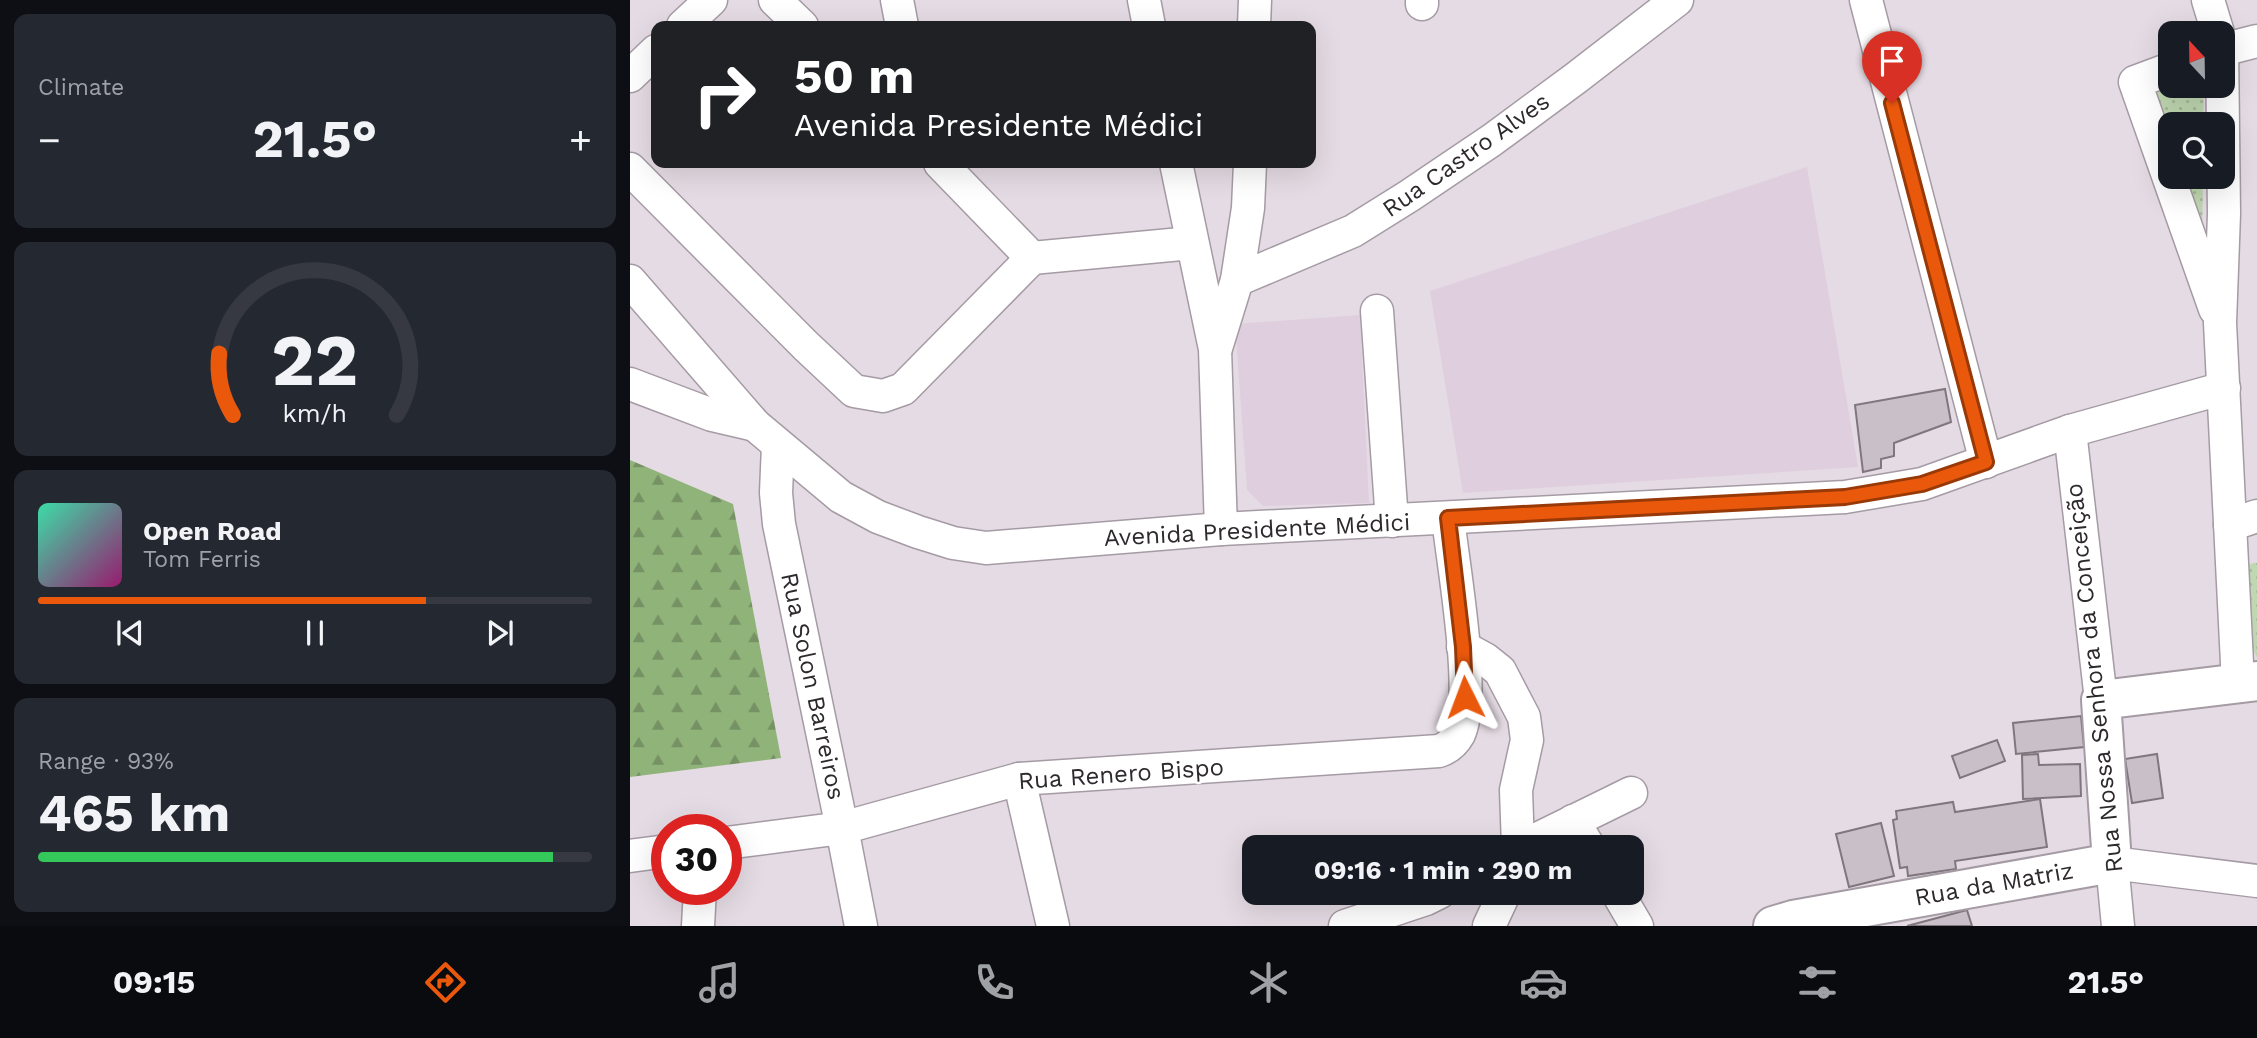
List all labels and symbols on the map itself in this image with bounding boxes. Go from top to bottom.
north arrow [2158,21,2235,98]
pin [1862,31,1922,103]
street label: Rua Castro Alves [1377,87,1555,223]
street label: Rua Nossa Senhora da Conceição [2060,482,2128,874]
street label: Avenida Presidente Médici [1103,508,1411,552]
street label: Rua Solon Barreiros [775,570,851,802]
position arrow [1428,660,1502,734]
street label: Rua Renero Bispo [1017,753,1225,795]
speed limit sign: 30 [651,814,742,905]
street label: Rua da Matriz [1913,856,2075,912]

